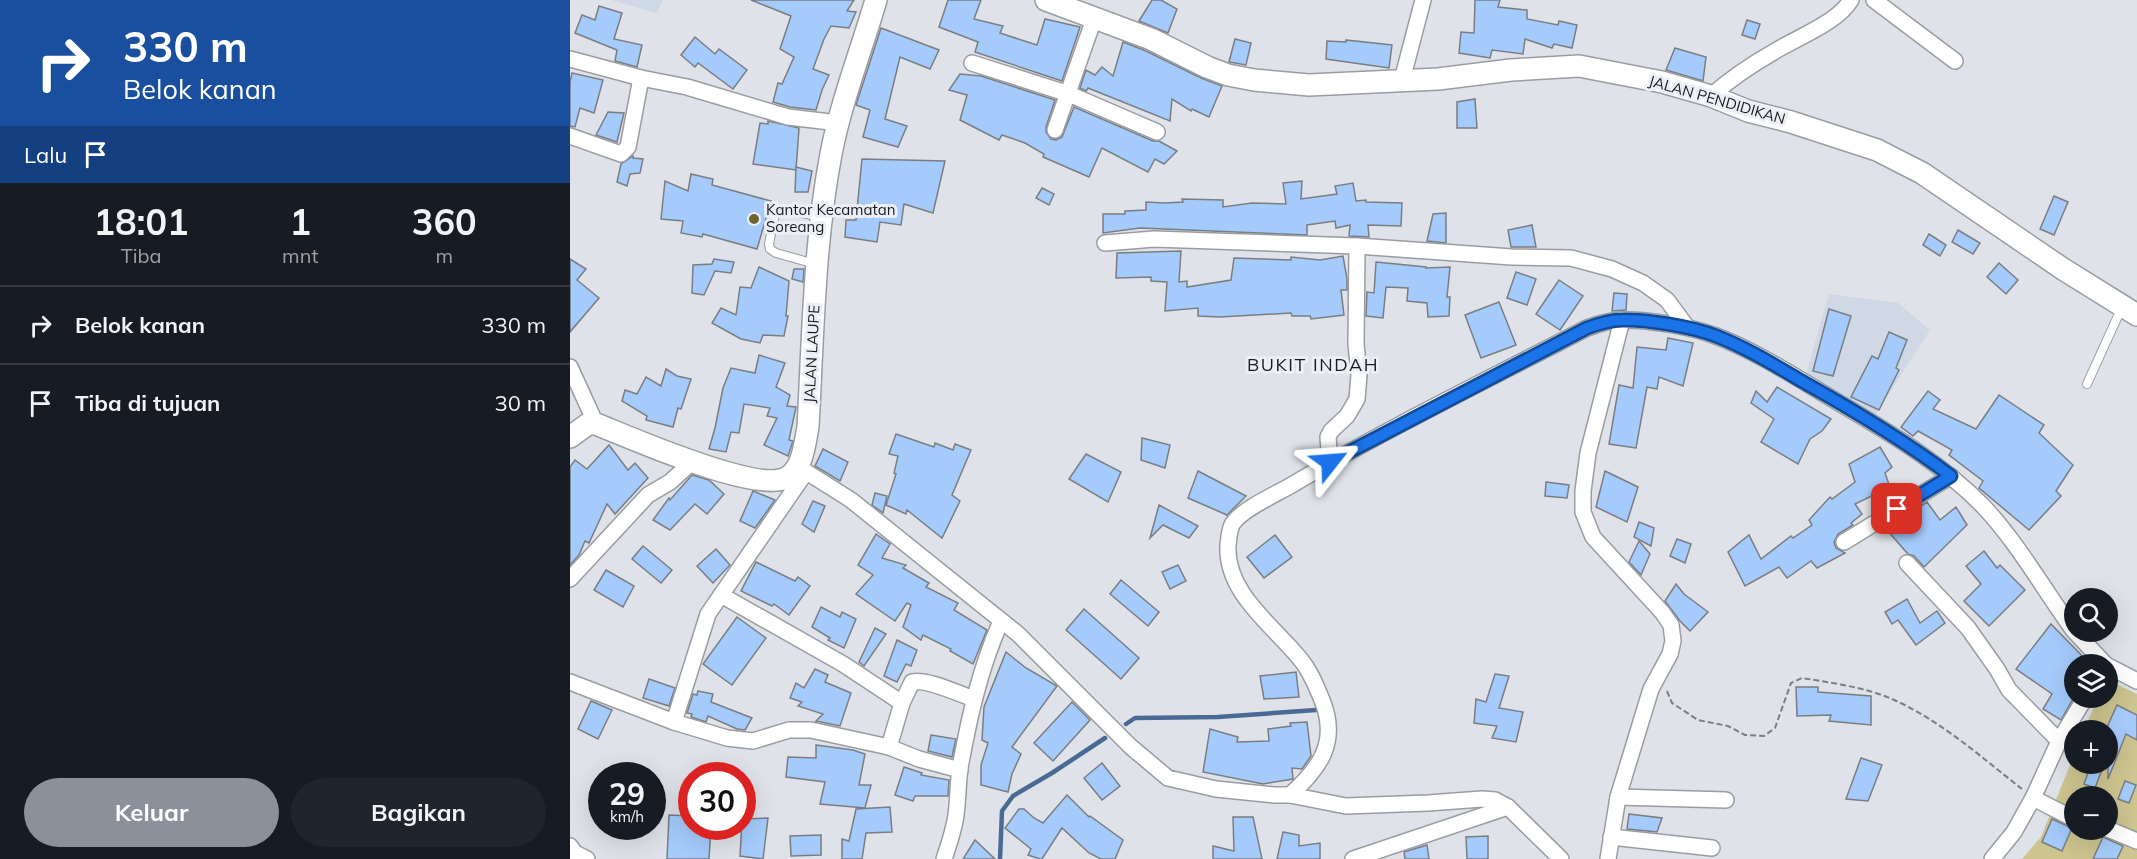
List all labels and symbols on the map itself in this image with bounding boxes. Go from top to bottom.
street label: JALAN PENDIDIKAN [1647,71,1788,128]
place label: Kantor Kecamatan Soreang [766,200,895,236]
marker: Kantor Kecamatan Soreang [747,212,761,226]
street label: JALAN LAUPE [799,304,824,404]
district label: BUKIT INDAH [1247,353,1379,376]
position arrow [1298,430,1362,494]
pin [1871,483,1922,534]
speed limit sign: 30 [678,762,756,840]

